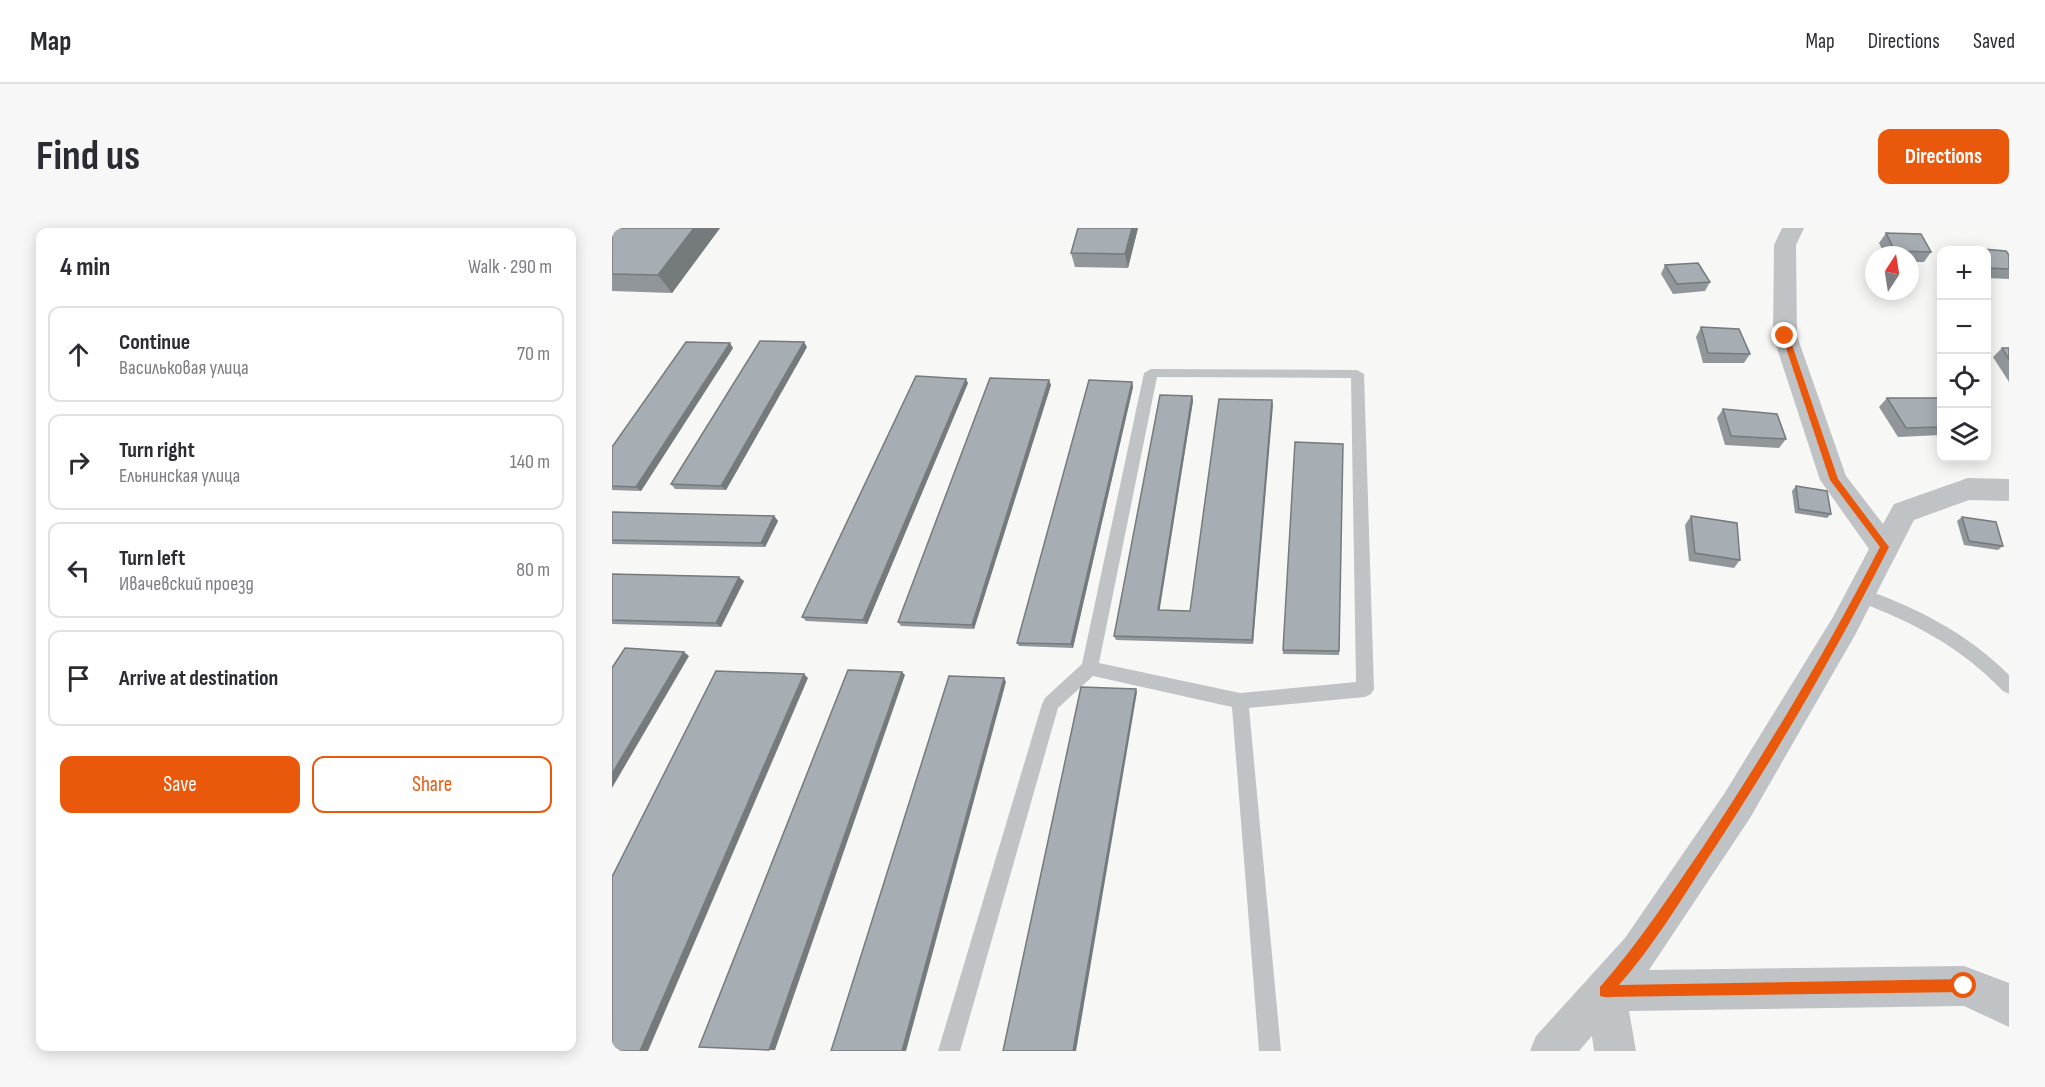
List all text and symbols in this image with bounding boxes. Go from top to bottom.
text: Map [30,25,71,58]
text: Map [1805,29,1835,54]
text: Directions [1868,29,1940,54]
text: Saved [1973,29,2015,54]
button: Directions [1878,129,2009,184]
text: Find us [36,131,140,182]
north arrow [1865,246,1919,300]
map controls [1937,246,1991,462]
button: + [1937,246,1991,300]
text: 4 min [60,252,110,283]
text: Walk · 290 m [468,255,552,279]
button: − [1937,300,1991,354]
route end [1771,322,1797,348]
text: Continue [119,329,190,356]
icon: ahead [62,338,95,371]
text: 70 m [517,342,550,366]
button: locate [1937,354,1991,408]
text: Васильковая улица [119,356,249,380]
button: layers [1937,408,1991,462]
text: Turn right [119,437,195,464]
icon: right [62,446,95,479]
text: 140 m [510,450,550,474]
text: Ельнинская улица [119,464,240,488]
text: Turn left [119,545,185,572]
icon: left [62,554,95,587]
text: 80 m [516,558,550,582]
text: Ивачевский проезд [119,572,254,596]
icon: arrive [62,662,95,695]
text: Arrive at destination [119,665,278,692]
button: Save [60,756,300,813]
button: Share [312,756,552,813]
route start [1950,972,1976,998]

